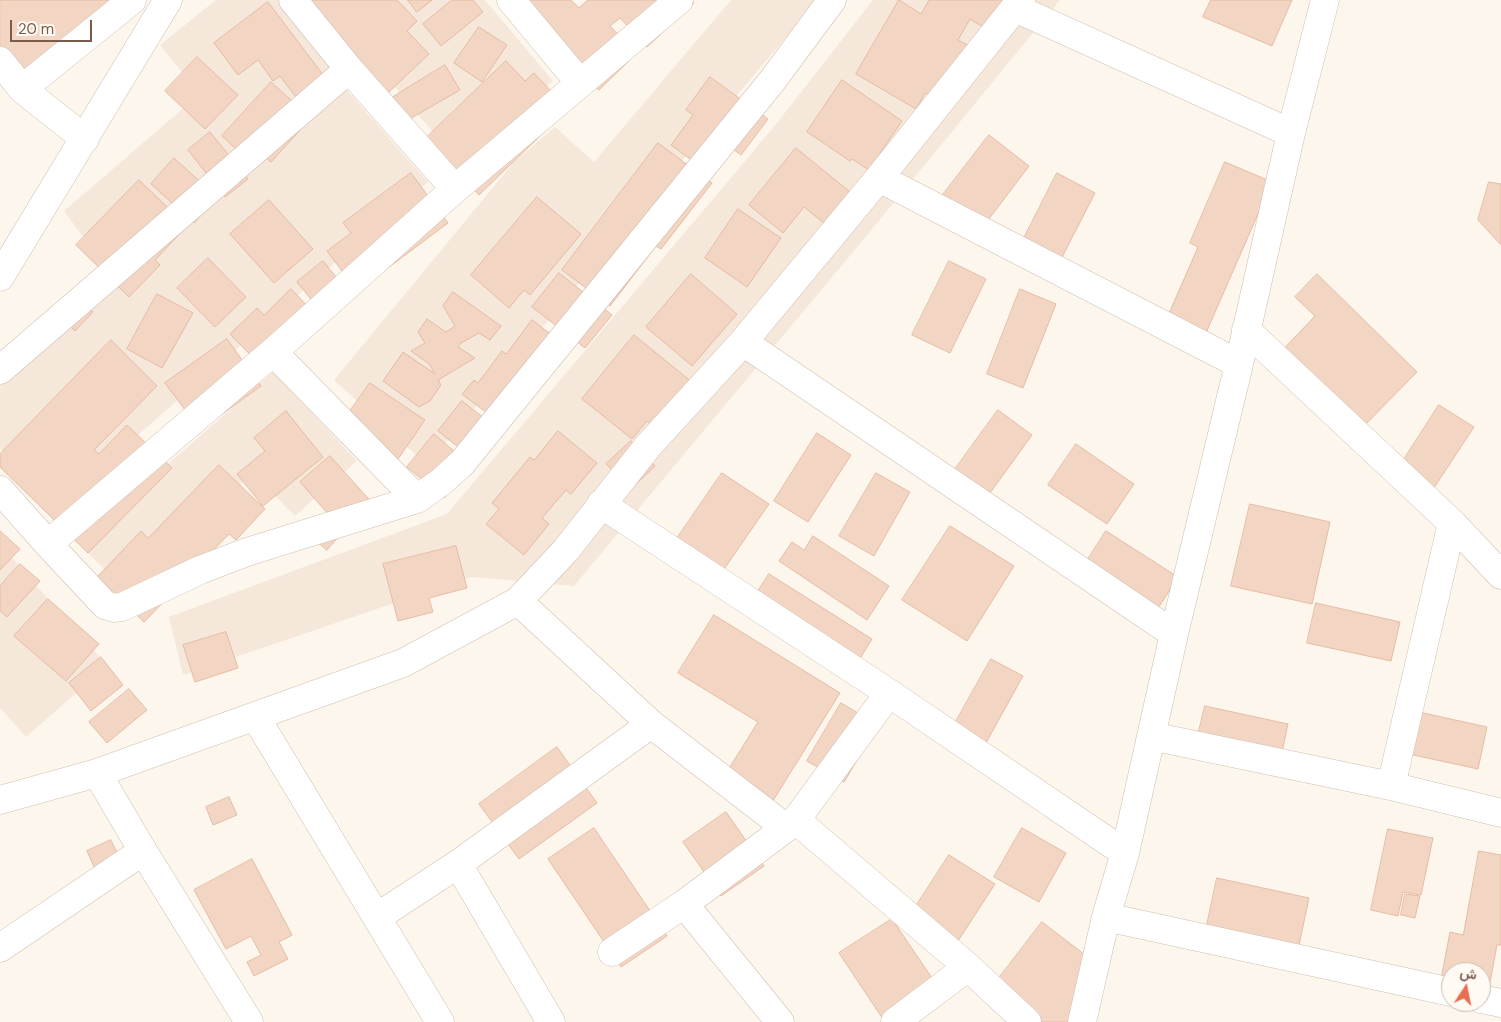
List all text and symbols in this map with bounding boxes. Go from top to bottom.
scale bar [12,10,95,42]
text: 20 m [18,19,54,39]
north arrow [1441,962,1491,1012]
text: ش [1459,963,1479,984]

